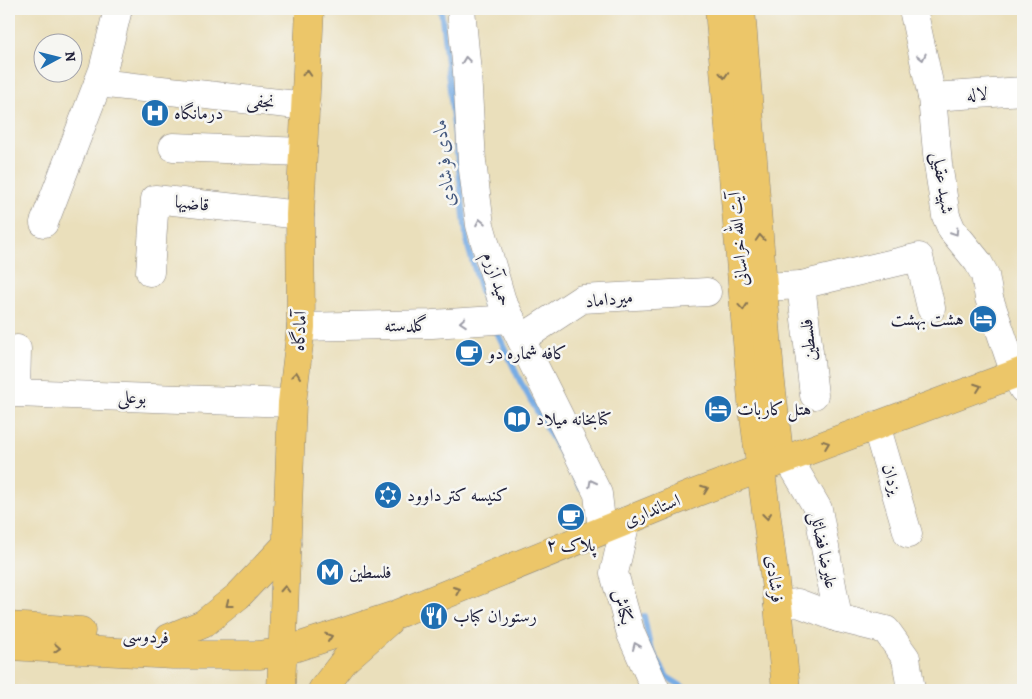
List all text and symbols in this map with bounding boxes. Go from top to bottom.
north arrow [32,32,82,82]
text: N [60,50,80,63]
one-way arrow [916,52,927,61]
one-way arrow [461,56,472,64]
one-way arrow [302,69,313,77]
one-way arrow [718,71,729,79]
street label: لاله [966,81,988,107]
street label: نجفی [246,87,276,116]
hospital icon: درمانگاه [140,98,170,128]
place label: درمانگاه [174,101,223,125]
water label: مادی فرشادی [426,118,462,208]
street label: شهید عقیلی [925,150,960,216]
street label: قاضیها [174,189,210,217]
street label: آیت الله خراسانی [720,189,754,287]
one-way arrow [475,218,486,227]
one-way arrow [949,227,958,236]
one-way arrow [754,234,765,242]
street label: حمید آزرم [473,249,517,311]
street label: میرداماد [584,285,634,313]
one-way arrow [738,303,749,311]
hotel icon: هشت بهشت [968,304,998,334]
place label: هشت بهشت [891,307,964,331]
street label: آمادگاه [286,308,313,352]
street label: گلدسته [384,313,428,337]
one-way arrow [458,317,466,328]
street label: فلسطین [794,318,822,362]
cafe icon: کافه شماره دو [454,338,484,368]
place label: کافه شماره دو [486,341,567,365]
one-way arrow [290,370,301,378]
one-way arrow [974,383,982,393]
street label: بوعلی [117,385,147,410]
hotel icon: هتل کاربات [703,394,733,424]
place label: هتل کاربات [737,397,812,422]
library icon: کتابخانه میلاد [502,404,532,434]
place label: کتابخانه میلاد [536,407,612,431]
one-way arrow [821,440,830,450]
street label: یزدان [876,461,908,499]
one-way arrow [588,479,598,488]
synagogue icon: کنیسه کتر داوود [373,480,403,510]
place label: کنیسه کتر داوود [407,483,508,507]
one-way arrow [700,485,708,495]
street label: استانداری [620,488,684,532]
cafe icon: پلاک ۲ [556,502,586,532]
street label: علیرضا فضائلی [803,509,844,591]
one-way arrow [761,513,772,521]
place label: پلاک ۲ [546,533,597,558]
street label: فرشادی [760,554,790,604]
metro station icon: فلسطین [315,557,345,587]
place label: فلسطین [349,560,392,584]
one-way arrow [279,585,290,593]
one-way arrow [452,585,461,596]
street label: بکتاش [606,586,640,628]
one-way arrow [226,598,235,606]
restaurant icon: رستوران کباب [419,601,449,631]
place label: رستوران کباب [453,604,537,628]
street label: فردوسی [122,622,170,651]
one-way arrow [324,633,332,643]
one-way arrow [632,642,642,651]
one-way arrow [54,643,62,654]

